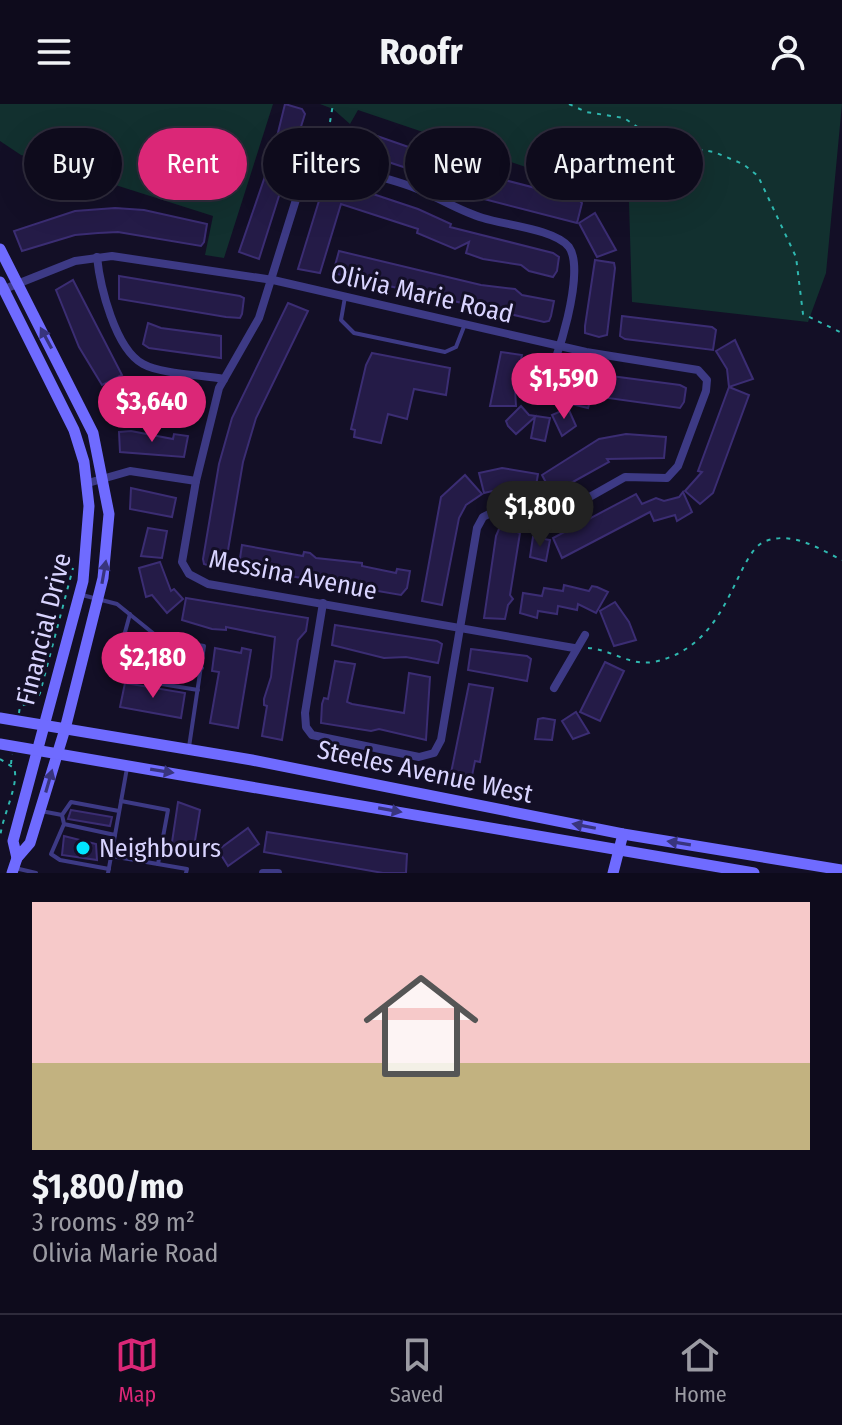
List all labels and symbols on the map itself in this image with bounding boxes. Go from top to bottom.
street label: Olivia Marie Road [328,258,516,330]
one-way arrow [40,327,54,349]
pin: $1,590 [499,353,629,421]
pin: $3,640 [87,376,217,444]
pin: $1,800 [475,481,605,549]
street label: Messina Avenue [206,544,380,606]
street label: Financial Drive [10,550,78,708]
one-way arrow [99,559,111,584]
pin: $2,180 [88,632,218,700]
street label: Steeles Avenue West [314,734,536,810]
one-way arrow [150,765,175,778]
one-way arrow [43,769,56,793]
one-way arrow [377,804,402,816]
one-way arrow [571,820,596,832]
place label: Neighbours [99,833,221,864]
one-way arrow [666,836,691,849]
marker: Neighbours [74,839,92,857]

